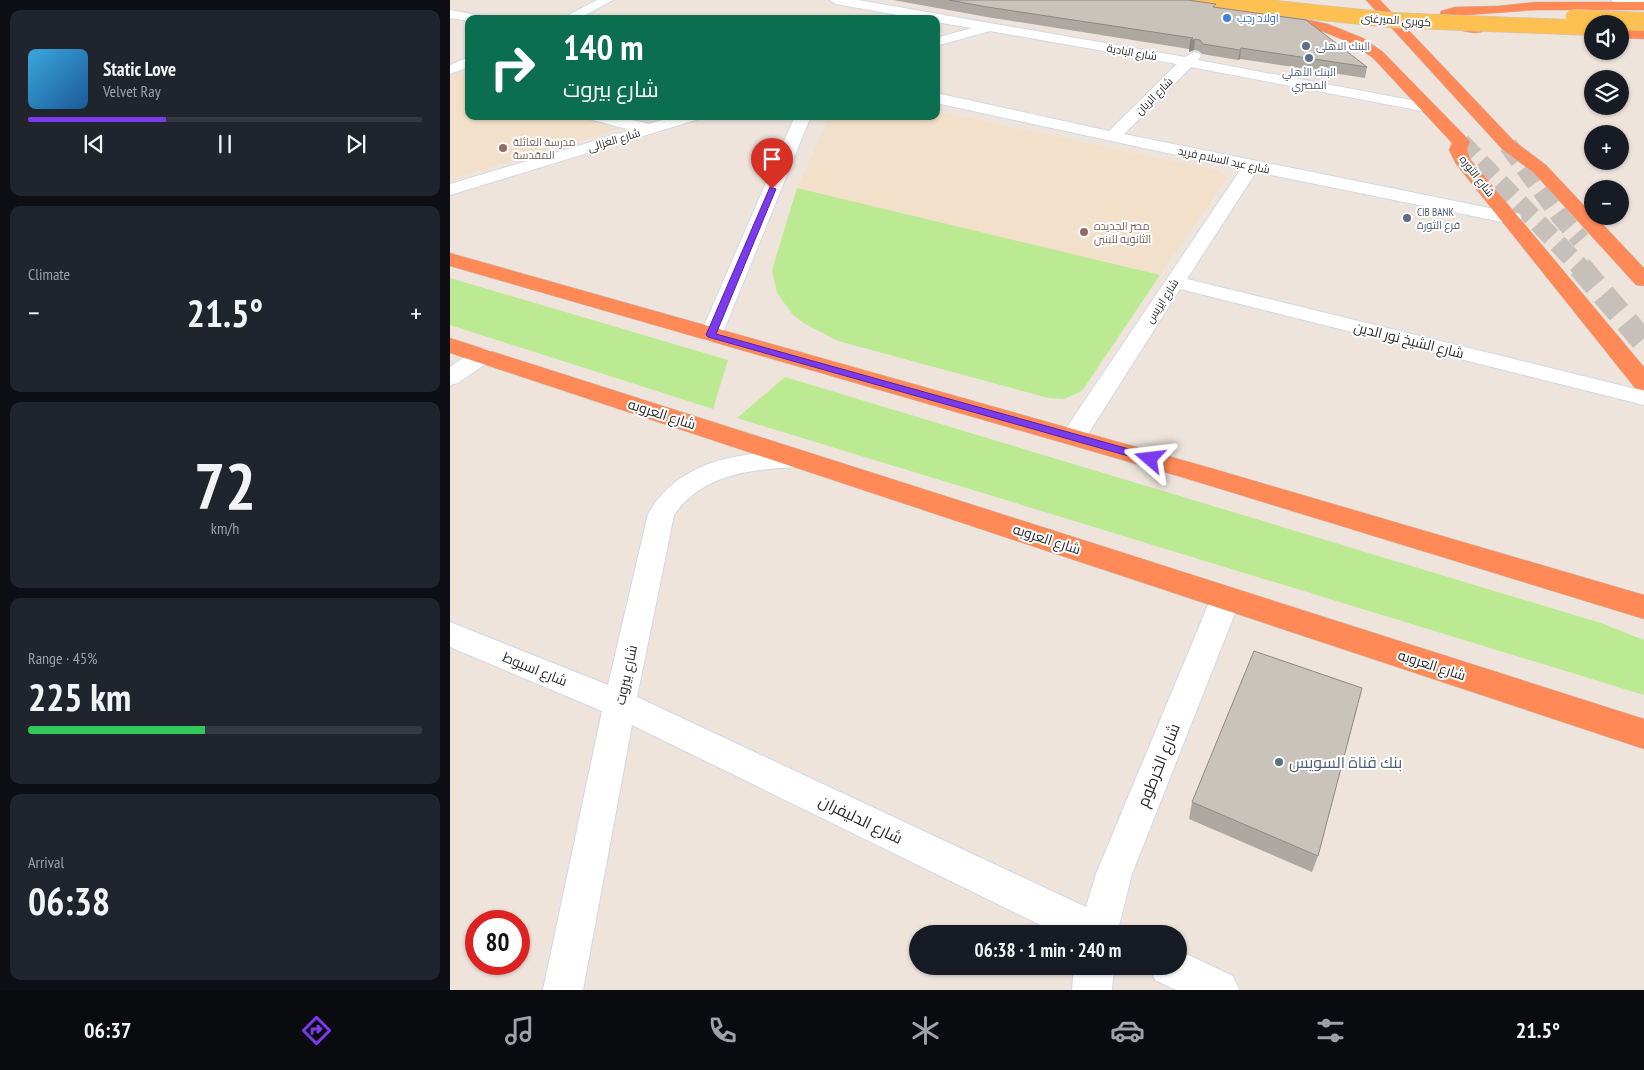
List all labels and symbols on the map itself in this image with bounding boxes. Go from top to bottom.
place label: اولاد رجب [1237,11,1279,25]
street label: كوبري الميرغنى [1360,11,1432,31]
marker: اولاد رجب [1221,12,1233,24]
place label: البنك الاهلى [1316,39,1370,53]
marker: البنك الاهلى [1300,40,1312,52]
street label: شارع البادية [1106,41,1158,64]
marker: البنك الأهلي المصري [1303,52,1315,64]
place label: البنك الأهلي المصري [1282,65,1336,94]
street label: شارع الريان [1132,74,1176,118]
street label: شارع الغزالى [586,125,642,156]
place label: مدرسة العائلة المقدسة [513,135,576,162]
pin [751,138,793,189]
marker: مدرسة العائلة المقدسة [497,142,509,154]
street label: شارع عبد السلام فريد [1177,143,1271,178]
street label: شارع الثوره [1456,153,1497,200]
place label: CIB BANK فرع الثورة [1417,205,1460,233]
marker: CIB BANK فرع الثورة [1401,212,1413,224]
place label: مصر الجديده الثانويه للبنين [1094,219,1151,246]
marker: مصر الجديده الثانويه للبنين [1078,226,1090,238]
street label: شارع ايزيس [1142,276,1182,326]
street label: شارع الشيخ نور الدين [1352,318,1466,362]
street label: شارع العروبه [626,395,698,433]
position arrow [1123,432,1175,484]
street label: شارع العروبه [1011,520,1083,558]
street label: شارع بيروت [611,643,641,707]
street label: شارع العروبه [1396,646,1468,684]
street label: شارع اسيوط [500,648,570,690]
street label: شارع الخرطوم [1132,720,1186,811]
place label: بنك قناة السويس [1289,752,1402,773]
marker: بنك قناة السويس [1273,756,1285,768]
street label: شارع الدليفران [815,790,906,850]
speed limit sign: 80 [465,910,530,975]

